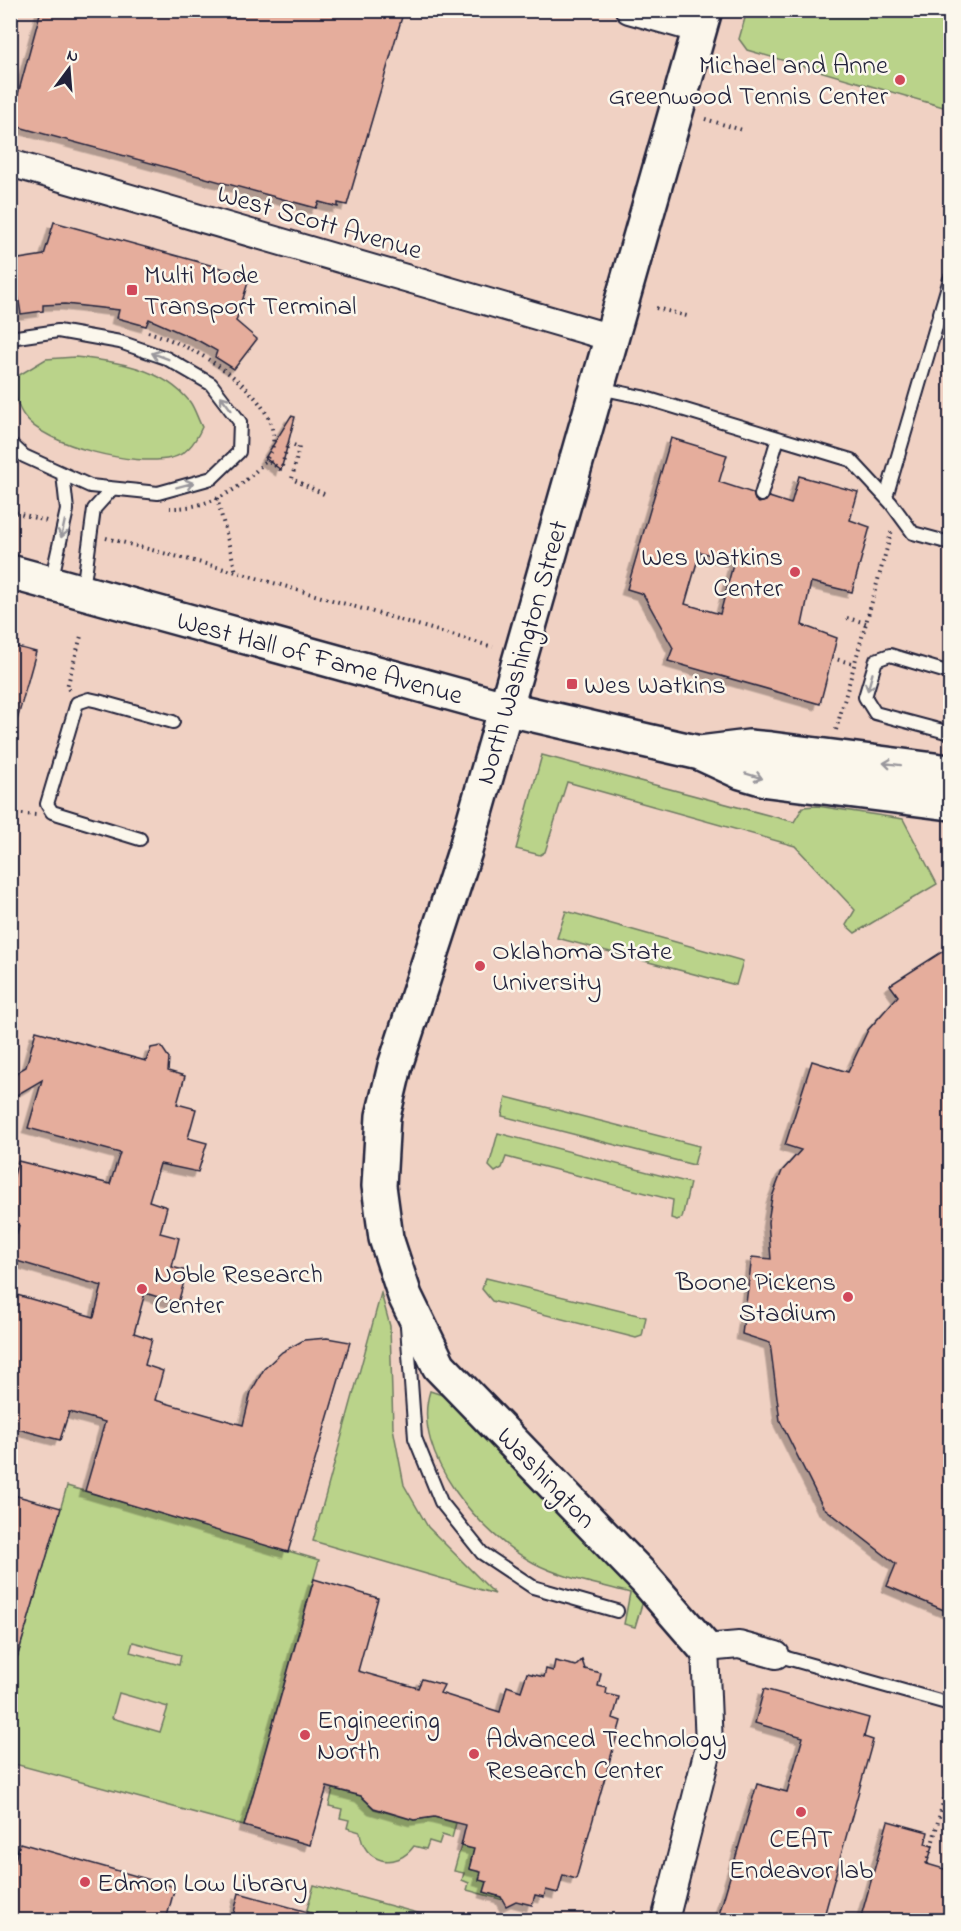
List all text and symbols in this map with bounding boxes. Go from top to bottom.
north arrow [39,39,99,99]
text: N [64,43,81,70]
place label: Michael and Anne Greenwood Tennis Center [608,47,889,117]
marker: Michael and Anne Greenwood Tennis Center [893,73,907,87]
street label: West Scott Avenue [212,175,427,272]
place label: Multi Mode Transport Terminal [144,257,357,327]
marker: Multi Mode Transport Terminal [125,283,139,297]
one-way arrow [151,350,170,361]
one-way arrow [219,396,232,412]
one-way arrow [175,479,194,491]
street label: North Washington Street [467,516,580,789]
one-way arrow [57,518,68,538]
place label: Wes Watkins Center [641,539,784,609]
marker: Wes Watkins Center [788,565,802,579]
street label: West Hall of Fame Avenue [172,602,468,717]
place label: Wes Watkins [584,667,726,706]
one-way arrow [864,672,875,691]
marker: Wes Watkins [565,677,579,691]
one-way arrow [883,759,903,770]
one-way arrow [744,771,763,782]
place label: Oklahoma State University [492,933,673,1003]
marker: Oklahoma State University [473,959,487,973]
place label: Noble Research Center [154,1256,323,1326]
place label: Boone Pickens Stadium [675,1264,836,1334]
marker: Noble Research Center [135,1282,149,1296]
marker: Boone Pickens Stadium [841,1290,855,1304]
street label: Washington [486,1419,604,1539]
place label: Engineering North [317,1702,440,1772]
place label: Advanced Technology Research Center [486,1721,727,1791]
marker: Engineering North [298,1728,312,1742]
marker: Advanced Technology Research Center [467,1747,481,1761]
marker: CEAT Endeavor lab [794,1805,808,1819]
place label: CEAT Endeavor lab [729,1821,873,1891]
place label: Edmon Low Library [97,1865,308,1904]
marker: Edmon Low Library [78,1875,92,1889]

